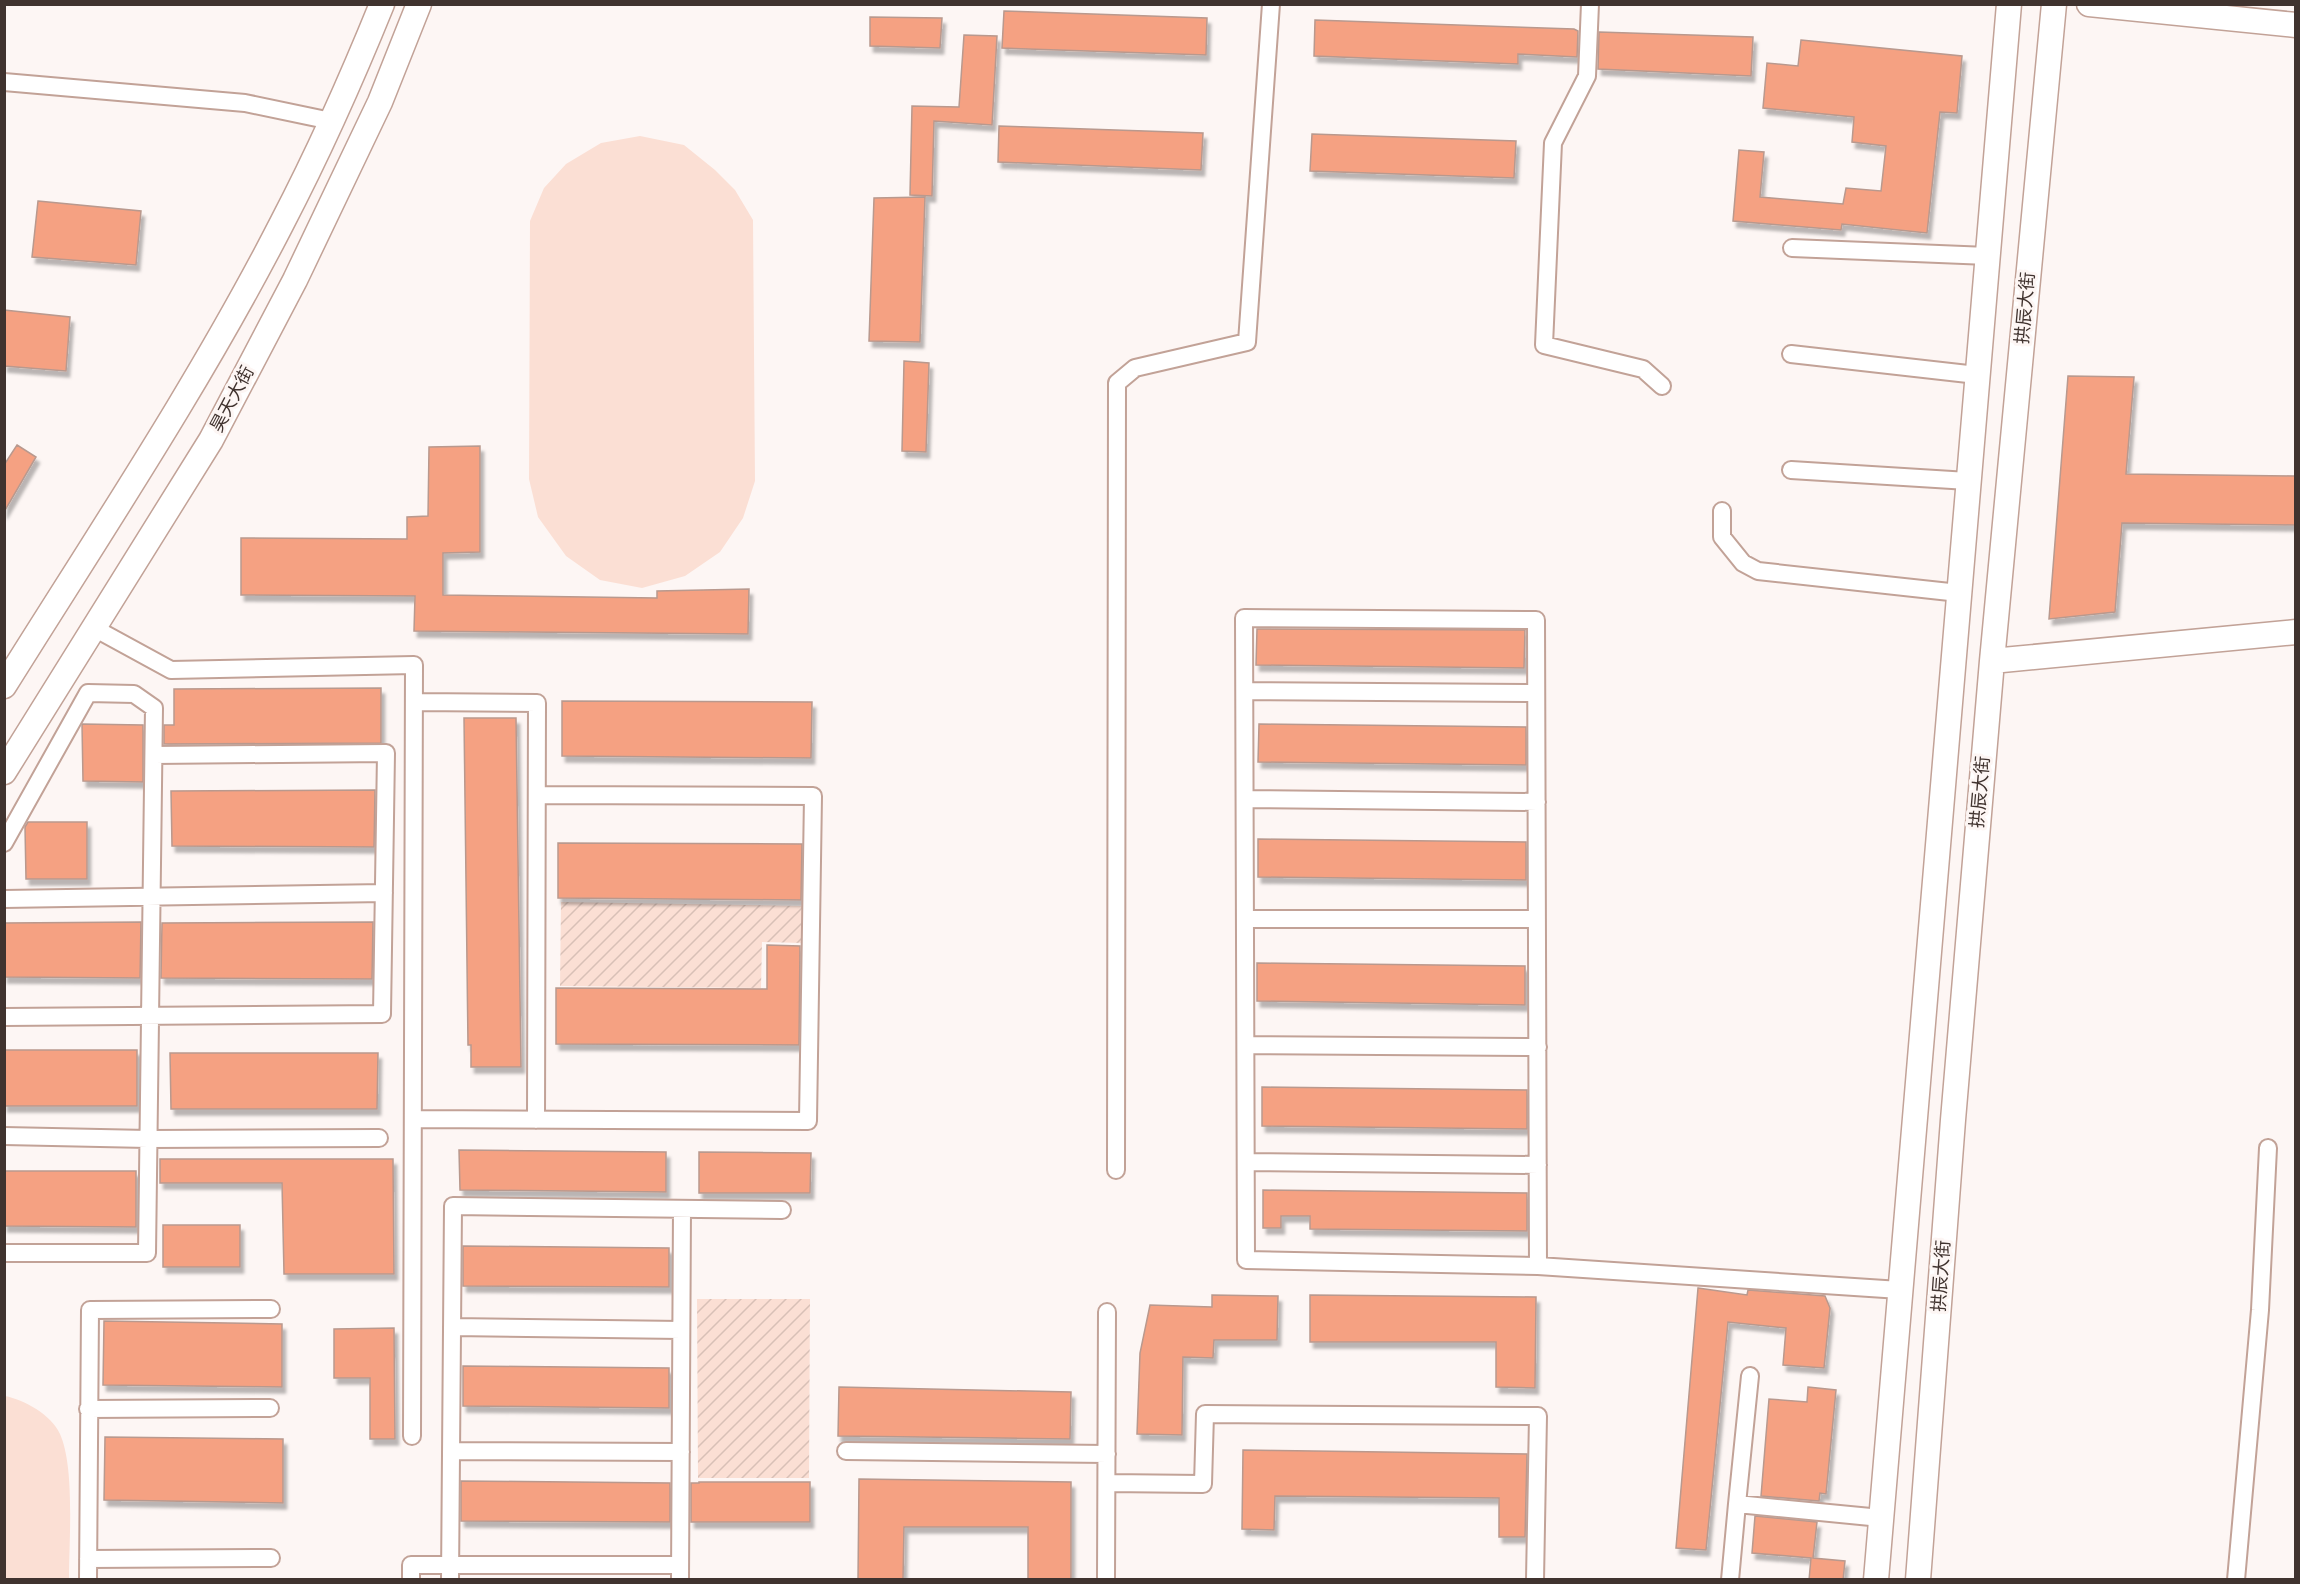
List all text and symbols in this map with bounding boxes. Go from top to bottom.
street label: 拱辰大街 [2010,271,2040,345]
street label: 昊天大街 [205,362,259,436]
street label: 拱辰大街 [1965,755,1995,829]
street label: 拱辰大街 [1927,1239,1955,1313]

